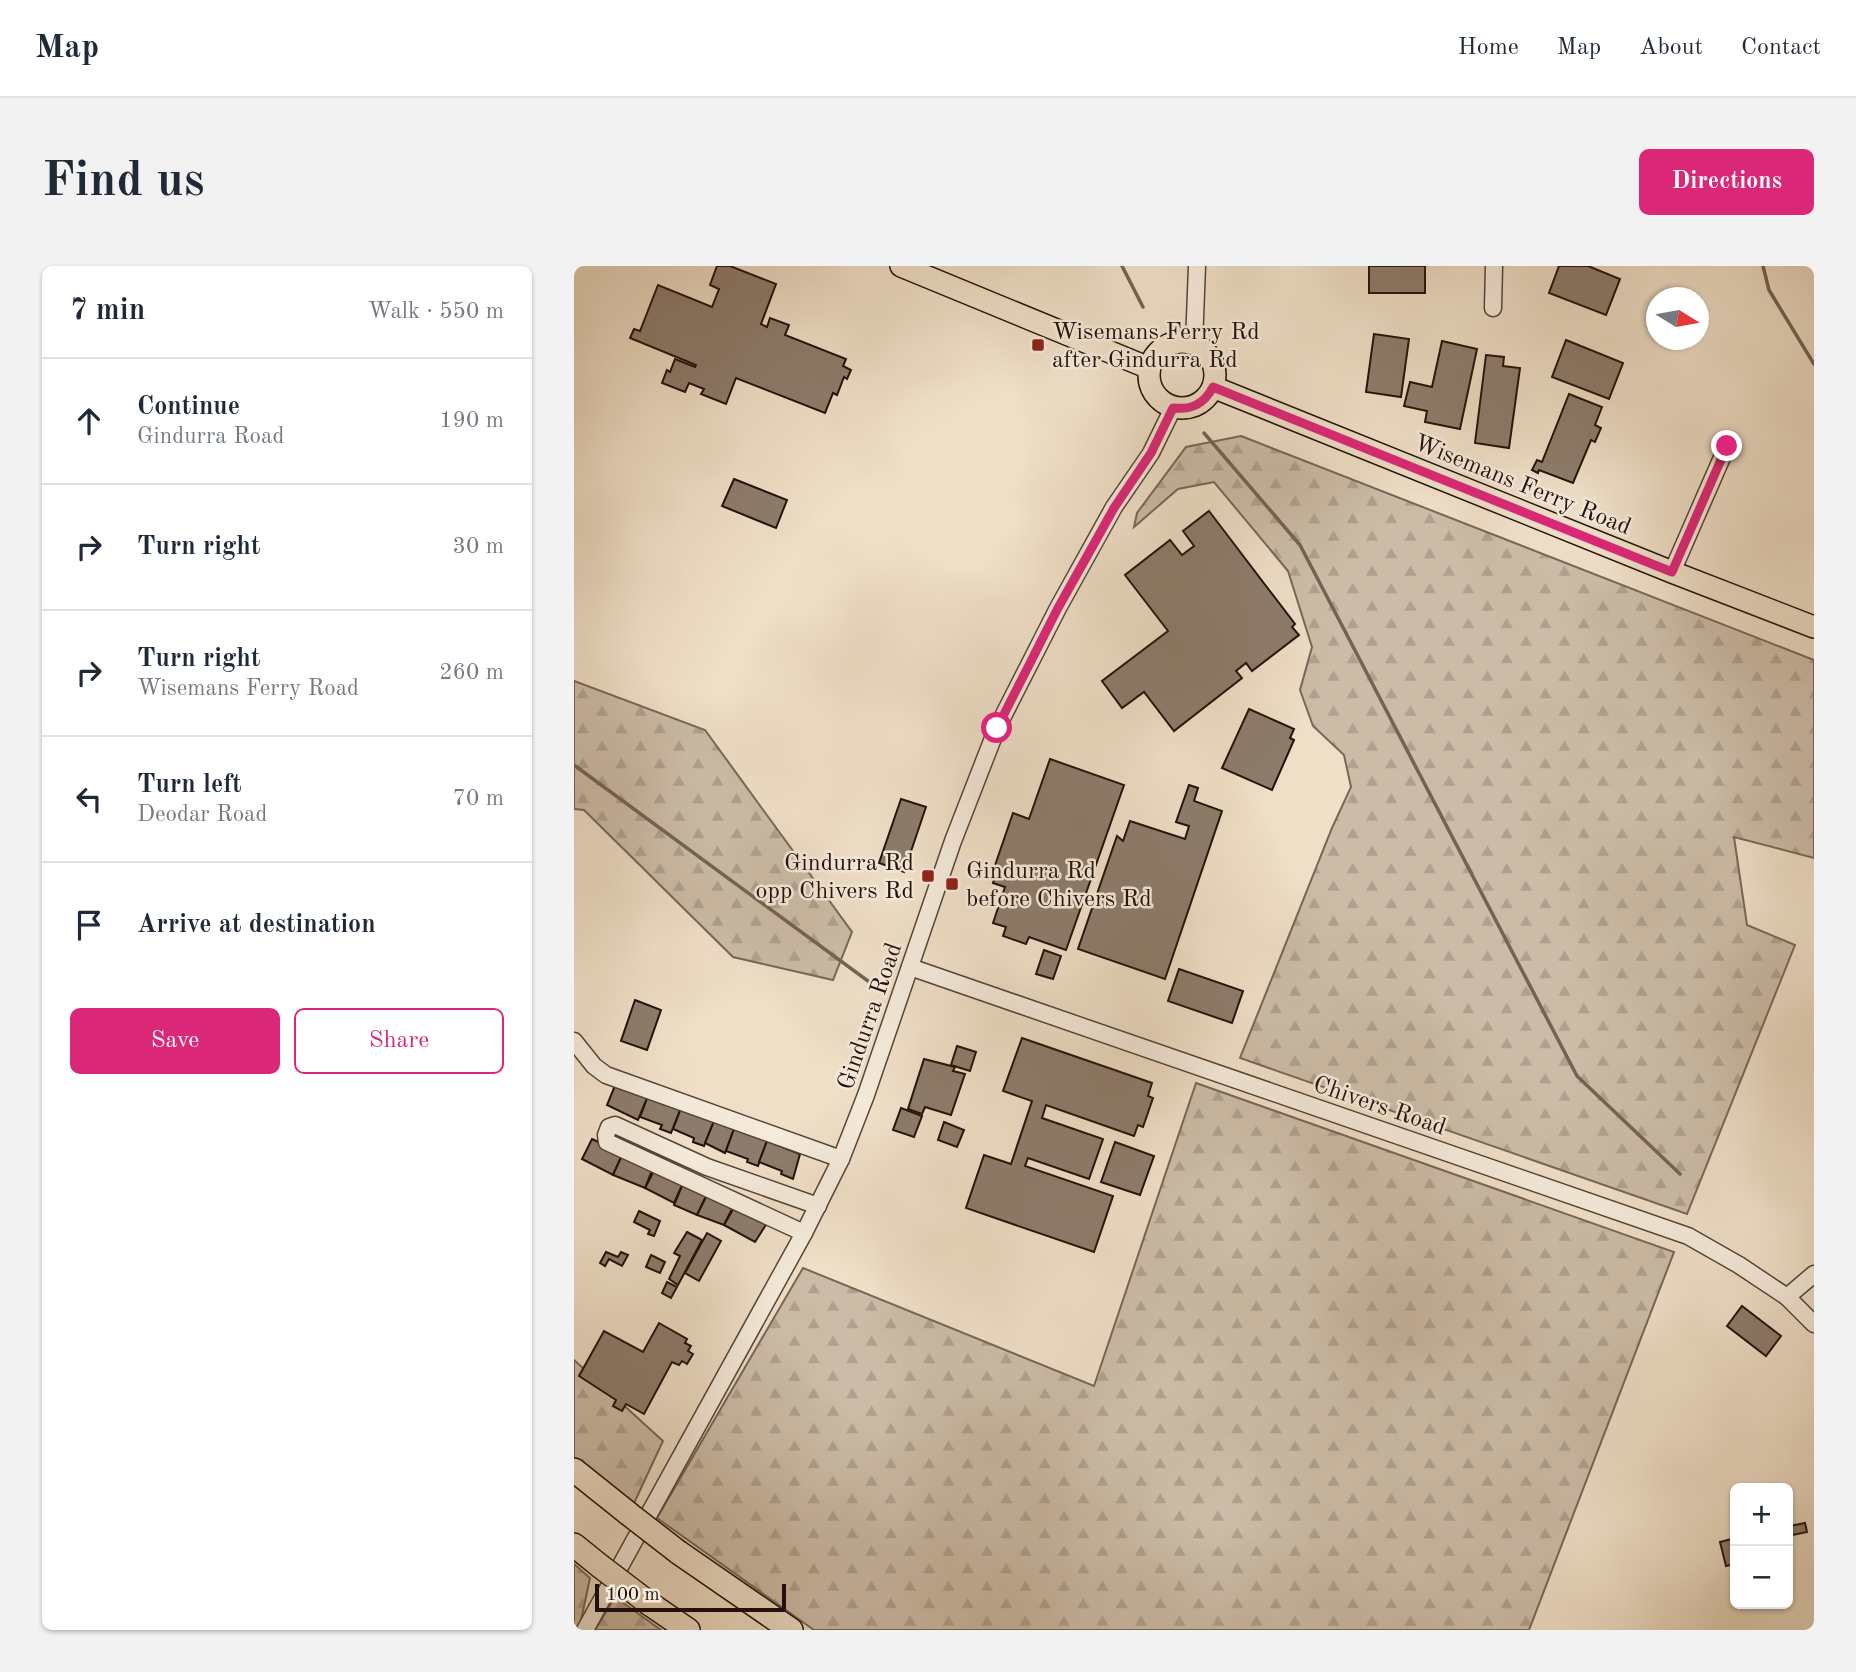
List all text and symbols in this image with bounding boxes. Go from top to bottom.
text: Map [35,32,99,65]
text: Home [1458,36,1519,60]
text: Map [1557,36,1601,60]
text: About [1639,36,1703,60]
text: Contact [1741,36,1821,60]
button: Directions [1639,149,1814,215]
text: Find us [42,158,205,207]
north arrow [1646,287,1709,350]
text: 7 min [70,296,145,326]
text: Walk · 550 m [368,300,504,323]
place label: Wisemans Ferry Rd after Gindurra Rd [1052,321,1260,373]
marker: Wisemans Ferry Rd after Gindurra Rd [1030,337,1046,353]
text: Continue [137,394,240,420]
icon: ahead [70,402,108,440]
text: 190 m [439,409,504,432]
text: Gindurra Road [137,425,284,448]
route end [1711,430,1742,461]
street label: Wisemans Ferry Road [1410,431,1634,540]
icon: right [70,528,108,566]
text: Turn right [137,534,260,560]
text: 30 m [453,535,504,558]
text: Turn right [137,646,260,672]
icon: right [70,654,108,692]
text: 260 m [439,661,504,684]
text: Wisemans Ferry Road [137,677,359,700]
route start [981,712,1012,743]
text: Turn left [137,772,242,798]
icon: left [70,780,108,818]
text: 70 m [453,787,504,810]
text: Deodar Road [137,803,267,826]
place label: Gindurra Rd opp Chivers Rd [756,852,914,904]
place label: Gindurra Rd before Chivers Rd [966,860,1152,912]
marker: Gindurra Rd opp Chivers Rd [920,868,936,884]
marker: Gindurra Rd before Chivers Rd [944,876,960,892]
icon: arrive [70,906,108,944]
text: Arrive at destination [137,912,376,938]
street label: Gindurra Road [835,940,907,1093]
button: Save [70,1008,280,1074]
button: Share [294,1008,504,1074]
street label: Chivers Road [1310,1073,1449,1141]
map controls [1730,1483,1793,1609]
button: + [1730,1483,1793,1546]
button: − [1730,1546,1793,1609]
scale bar [595,1581,786,1613]
text: 100 m [606,1586,659,1605]

